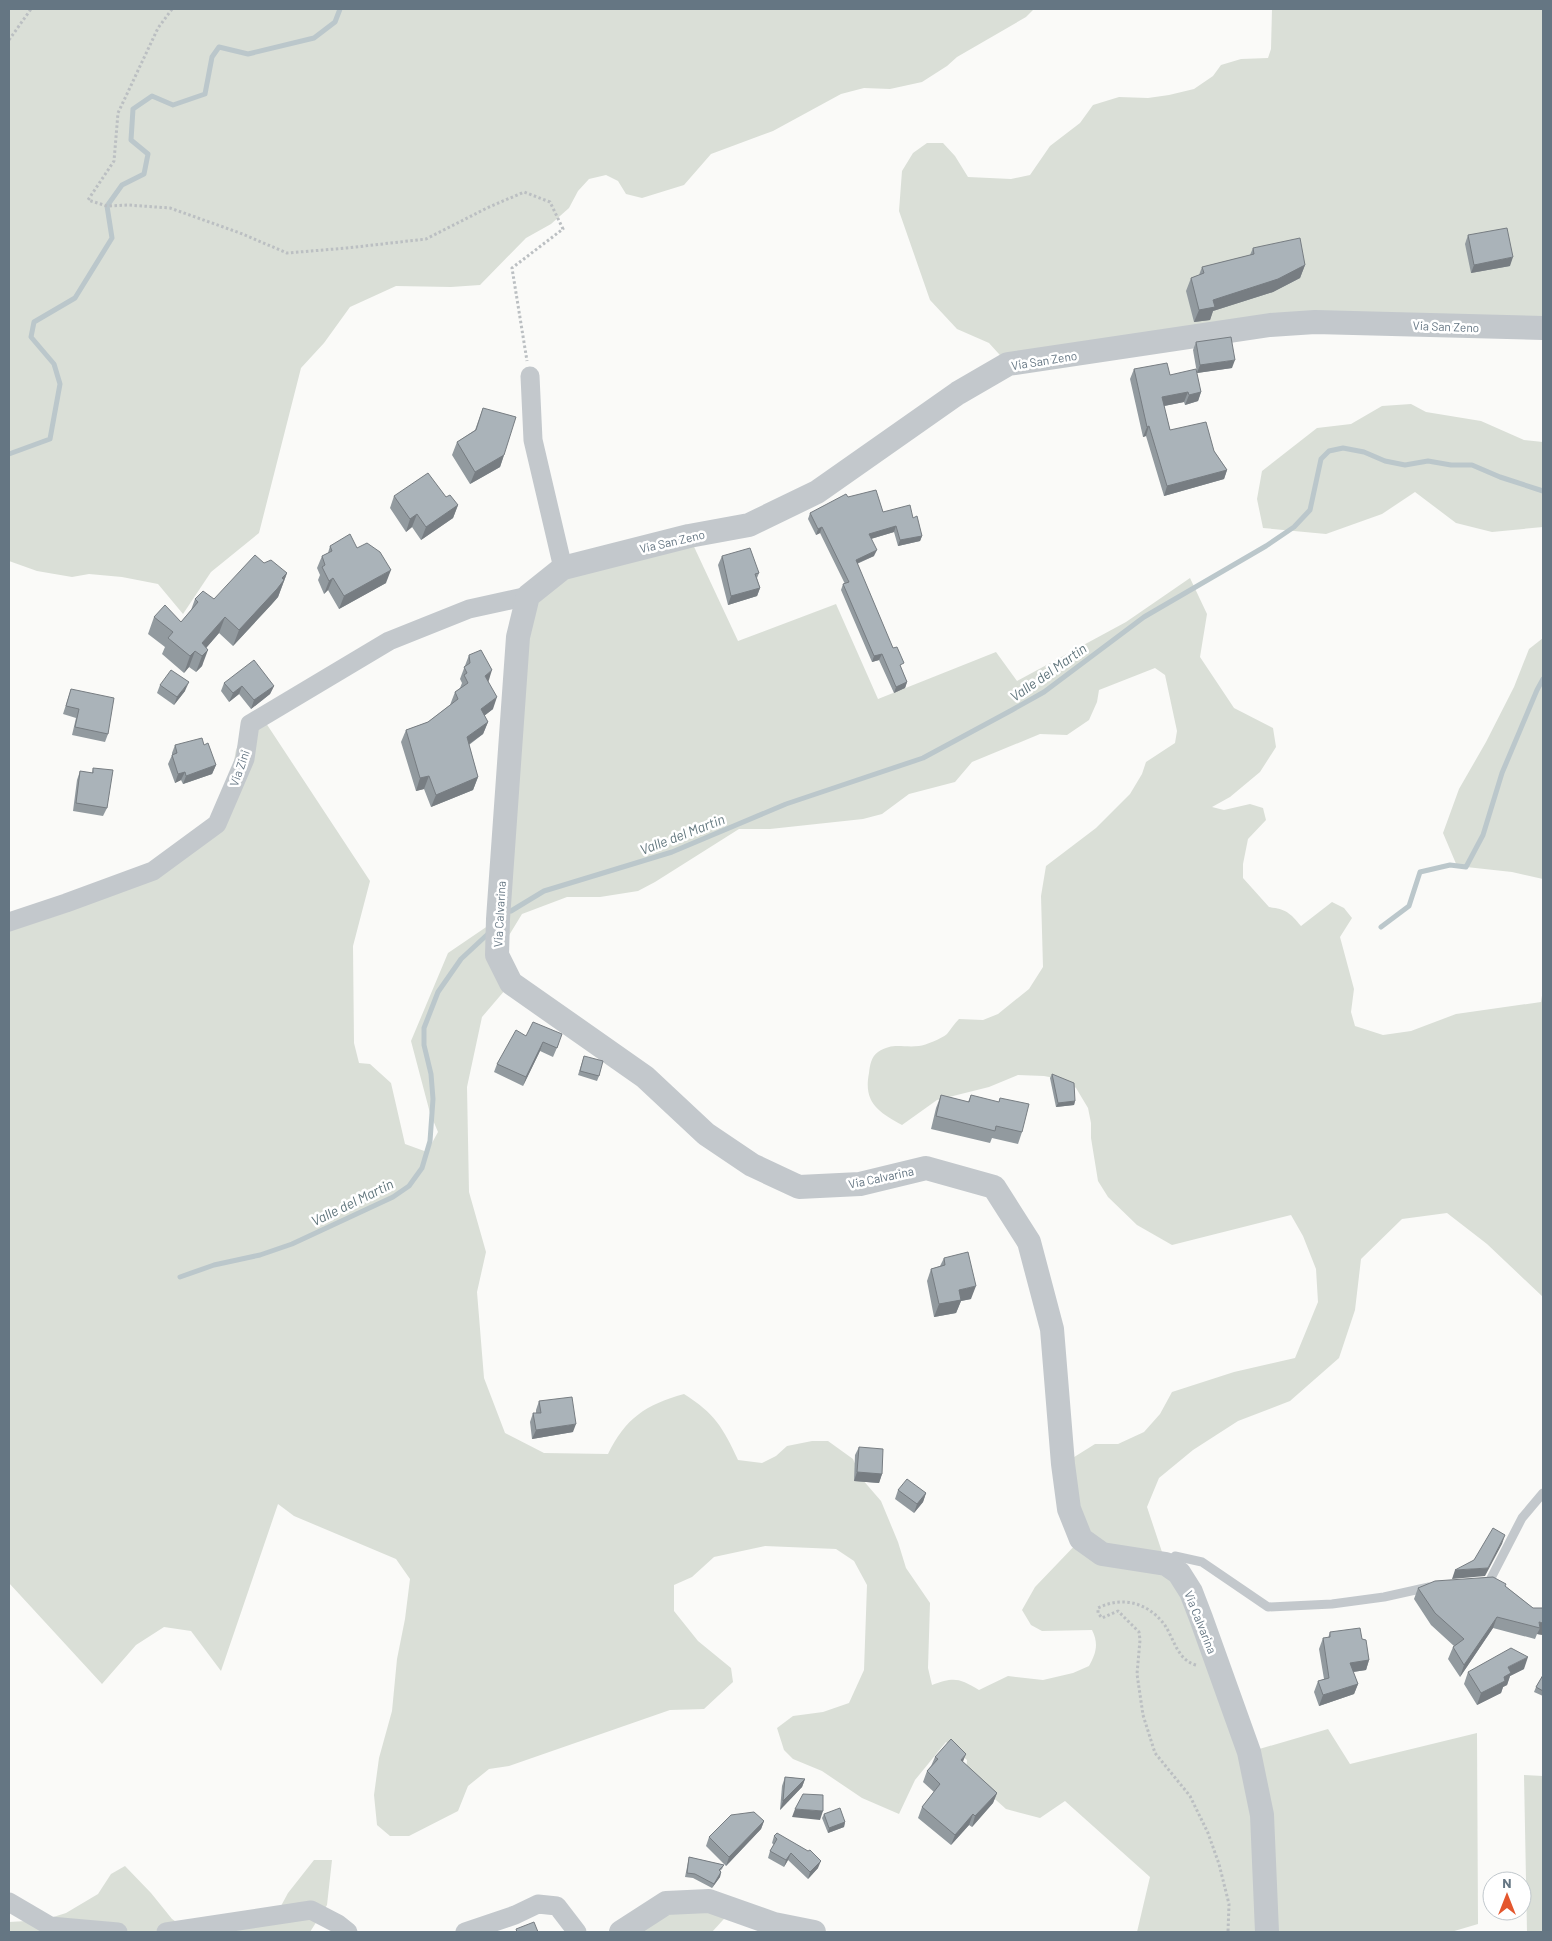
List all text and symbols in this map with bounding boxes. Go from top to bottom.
street label: Via San Zeno [1412,318,1480,334]
street label: Via San Zeno [1010,348,1078,372]
street label: Via San Zeno [638,527,706,555]
water label: Valle del Martin [1006,639,1090,705]
street label: Via Zini [226,748,252,788]
water label: Valle del Martin [637,810,727,858]
street label: Via Calvarina [490,880,508,948]
street label: Via Calvarina [847,1163,915,1191]
water label: Valle del Martin [308,1175,396,1229]
street label: Via Calvarina [1182,1589,1220,1655]
north arrow [1482,1871,1532,1921]
text: N [1502,1874,1512,1891]

